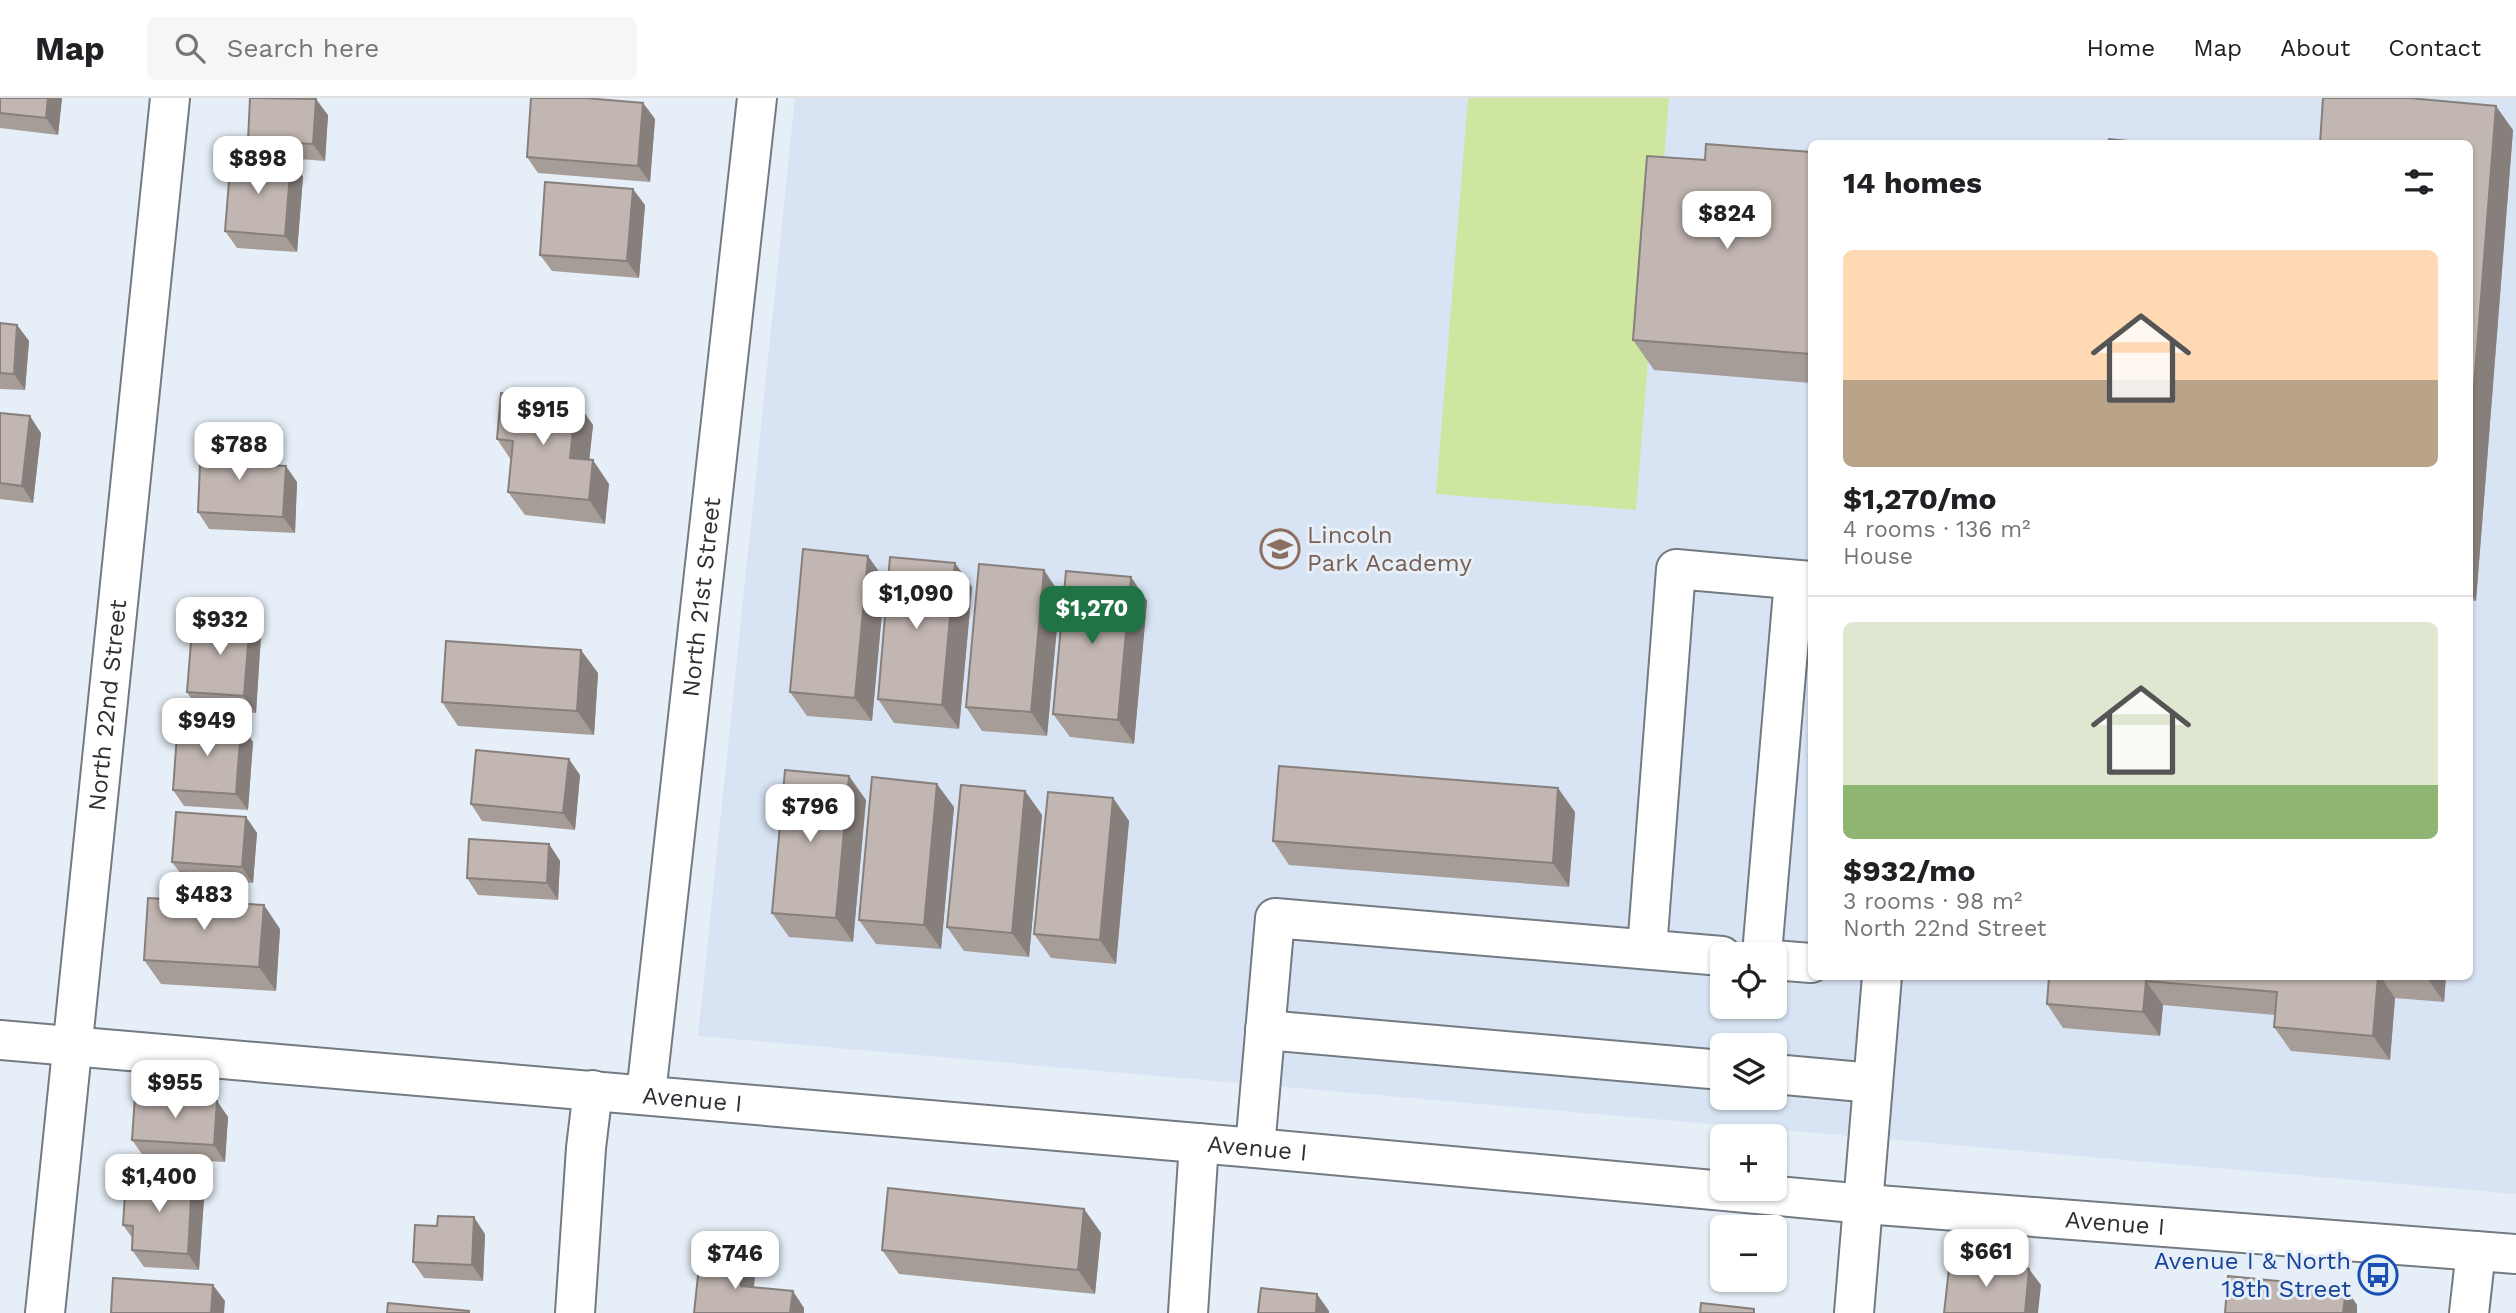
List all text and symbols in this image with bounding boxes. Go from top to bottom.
search box [147,17,637,80]
text: Map [35,29,105,68]
icon: search [171,29,209,67]
text: Search here [227,33,379,63]
text: Home [2087,34,2155,62]
text: Map [2193,34,2242,62]
text: About [2280,34,2350,62]
text: Contact [2388,34,2481,62]
pin: $898 [217,136,299,196]
text: $898 [229,145,287,172]
icon: filters [2400,163,2438,201]
text: 14 homes [1843,165,1982,200]
pin: $824 [1686,192,1768,251]
text: $824 [1698,200,1756,227]
icon: home [2078,295,2204,421]
pin: $915 [502,388,584,447]
text: $915 [517,396,569,423]
pin: $788 [198,422,280,482]
text: $788 [210,431,268,458]
text: $1,270/mo [1843,481,1997,516]
street label: North 21st Street [676,496,726,698]
text: 4 rooms · 136 m² [1843,516,2031,543]
place label: Lincoln Park Academy [1307,521,1472,577]
school or university icon: Lincoln Park Academy [1259,528,1301,570]
text: House [1843,543,1913,570]
pin: $1,090 [859,572,973,631]
text: $1,090 [879,580,953,607]
pin: $1,270 [1035,587,1149,646]
text: $1,270 [1056,595,1128,622]
street label: North 22nd Street [83,598,132,812]
pin: $932 [179,598,261,657]
text: $932 [192,606,248,633]
icon: home [2078,667,2204,793]
pin: $949 [166,698,248,758]
text: $949 [178,707,236,734]
pin: $796 [769,784,851,844]
text: $796 [781,793,839,820]
text: $932/mo [1843,853,1975,888]
pin: $483 [163,872,245,932]
text: $483 [175,881,233,908]
text: 3 rooms · 98 m² [1843,888,2022,915]
text: North 22nd Street [1843,915,2046,942]
map controls [1710,942,1787,1292]
button: locate [1710,942,1787,1019]
button: layers [1710,1033,1787,1110]
pin: $955 [134,1060,216,1120]
text: $955 [147,1069,203,1096]
street label: Avenue I [641,1081,744,1118]
button: + [1710,1124,1787,1201]
street label: Avenue I [1206,1130,1309,1167]
pin: $1,400 [102,1154,216,1214]
text: $1,400 [121,1163,197,1190]
street label: Avenue I [2064,1205,2166,1241]
button: − [1710,1215,1787,1292]
pin: $661 [1945,1230,2027,1289]
pin: $746 [694,1232,776,1291]
text: $661 [1960,1238,2012,1265]
text: $746 [707,1240,763,1267]
place label: Avenue I & North 18th Street [2154,1247,2351,1303]
bus stop icon: Avenue I & North 18th Street [2357,1254,2399,1296]

